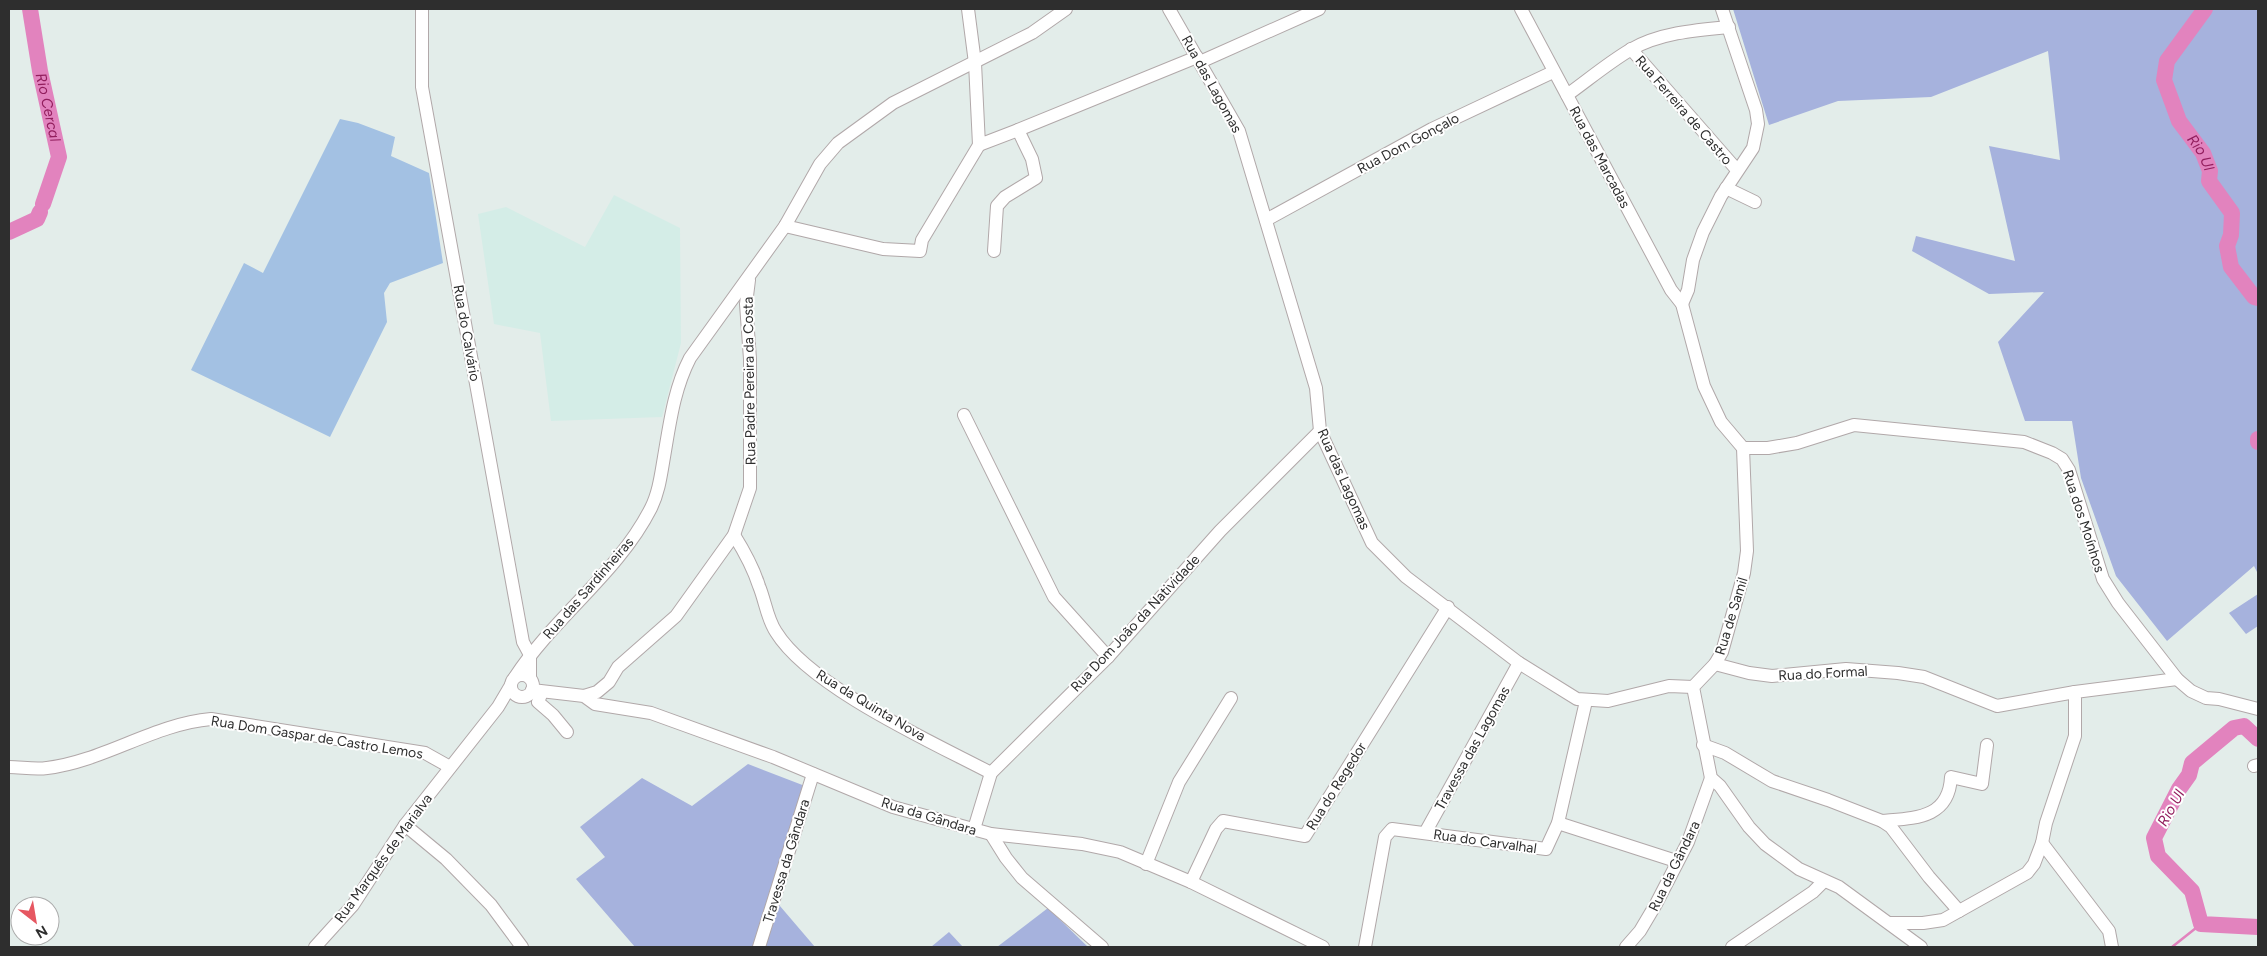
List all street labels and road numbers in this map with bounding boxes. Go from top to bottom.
street label: Rua das Lagomas [1178,33,1245,136]
street label: Rua Ferreira de Castro [1632,52,1736,168]
street label: Rua das Marcadas [1566,103,1634,211]
street label: Rua Dom Gonçalo [1354,109,1462,177]
street label: Rua do Calvário [450,284,483,383]
street label: Rua Padre Pereira da Costa [740,296,759,466]
street label: Rua das Lagomas [1314,426,1373,532]
street label: Rua dos Moínhos [2059,468,2108,575]
street label: Rua das Sardinheiras [540,534,637,643]
street label: Rua Dom João da Natividade [1067,551,1204,695]
street label: Rua de Samil [1712,575,1751,657]
street label: Rua do Formal [1778,663,1868,684]
street label: Rua da Quinta Nova [813,666,929,745]
street label: Travessa das Lagomas [1431,683,1514,813]
street label: Rua Dom Gaspar de Castro Lemos [210,712,424,763]
street label: Rua do Regedor [1303,739,1370,833]
street label: Rua Marquês de Marialva [331,791,436,926]
street label: Rua da Gândara [879,794,979,839]
street label: Travessa da Gândara [760,797,813,925]
street label: Rua da Gândara [1645,818,1704,914]
street label: Rua do Carvalhal [1432,826,1538,857]

